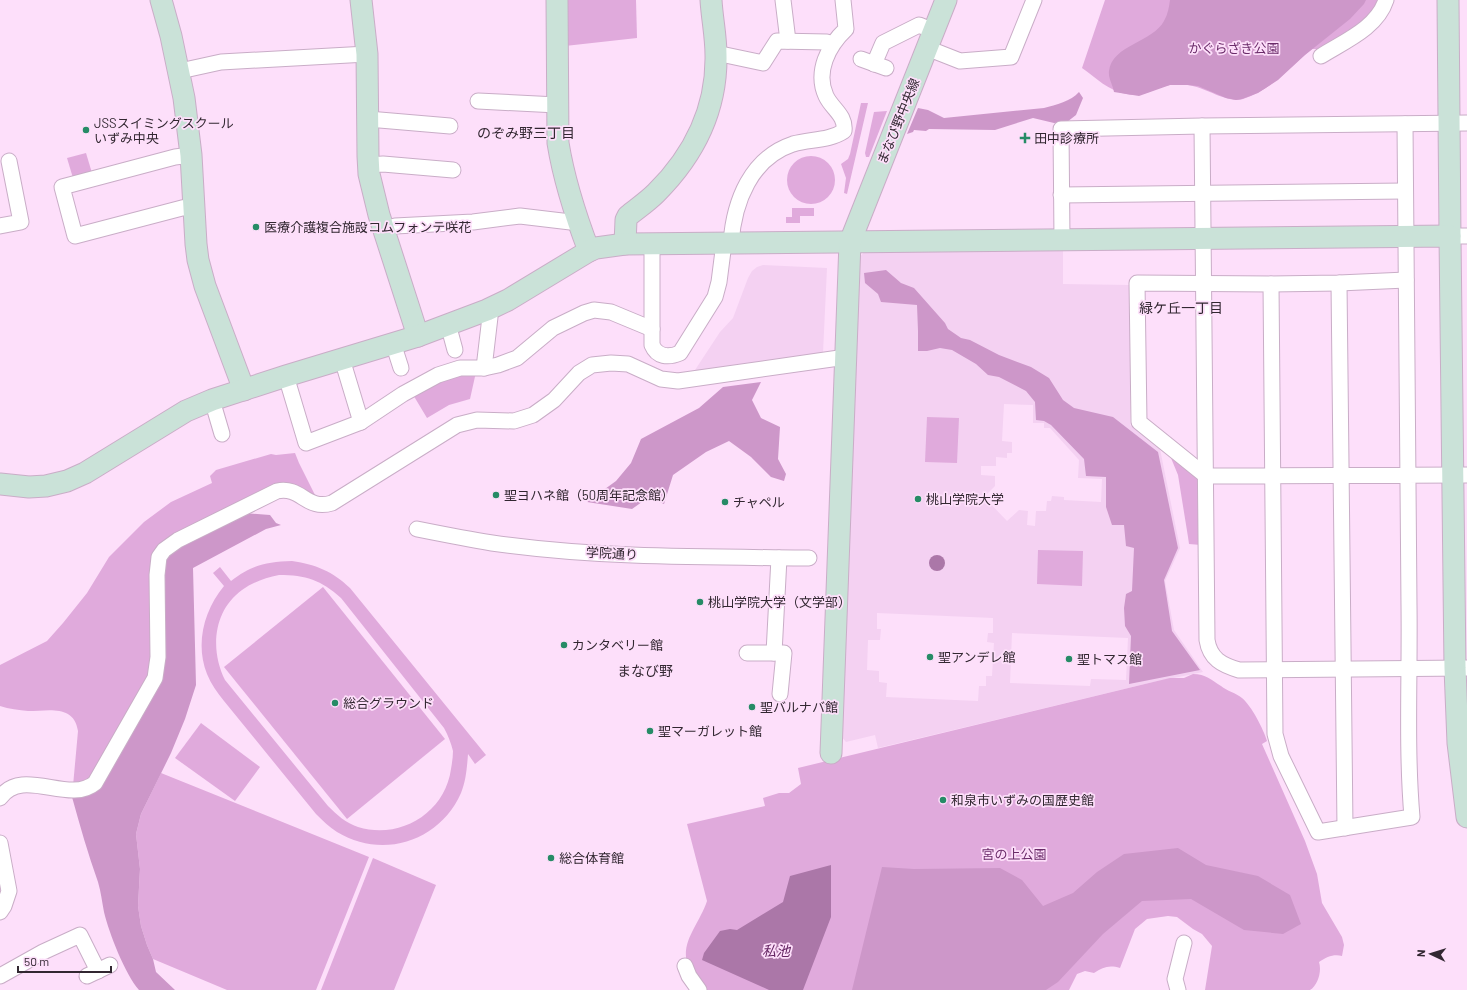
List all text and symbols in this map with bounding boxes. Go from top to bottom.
park label: かぐらざき公園 [1188,40,1280,56]
street label: まなび野中央線 [874,76,922,166]
place label: JSSスイミングスクール いずみ中央 [94,115,234,146]
district label: のぞみ野三丁目 [477,124,575,141]
marker: JSSスイミングスクール いずみ中央 [81,125,91,135]
place label: 田中診療所 [1034,130,1099,146]
marker: 田中診療所 [1019,132,1031,144]
place label: 医療介護複合施設コムフォンテ咲花 [264,219,471,235]
marker: 医療介護複合施設コムフォンテ咲花 [251,222,261,232]
district label: 緑ケ丘一丁目 [1139,299,1223,316]
place label: 聖ヨハネ館（50周年記念館） [504,487,674,503]
marker: 聖ヨハネ館（50周年記念館） [491,490,501,500]
place label: 桃山学院大学 [926,491,1004,507]
place label: チャペル [733,494,785,510]
marker: 桃山学院大学 [913,494,923,504]
marker: チャペル [720,497,730,507]
street label: 学院通り [586,544,638,562]
place label: 桃山学院大学（文学部） [708,594,851,610]
marker: 桃山学院大学（文学部） [695,597,705,607]
place label: カンタベリー館 [572,637,663,653]
marker: カンタベリー館 [559,640,569,650]
place label: 聖アンデレ館 [938,649,1015,665]
place label: 聖トマス館 [1077,651,1142,667]
marker: 聖アンデレ館 [925,652,935,662]
marker: 聖トマス館 [1064,654,1074,664]
district label: まなび野 [617,662,673,679]
place label: 総合グラウンド [343,695,434,711]
marker: 総合グラウンド [330,698,340,708]
place label: 聖バルナバ館 [760,699,838,715]
marker: 聖バルナバ館 [747,702,757,712]
place label: 聖マーガレット館 [658,723,762,739]
marker: 聖マーガレット館 [645,726,655,736]
place label: 和泉市いずみの国歴史館 [951,792,1094,808]
marker: 和泉市いずみの国歴史館 [938,795,948,805]
park label: 宮の上公園 [981,846,1047,862]
place label: 総合体育館 [559,850,624,866]
marker: 総合体育館 [546,853,556,863]
north arrow [1411,934,1451,974]
water label: 私池 [762,942,792,959]
scale bar [18,948,111,974]
text: N [1414,949,1427,957]
text: 50 m [24,954,49,968]

